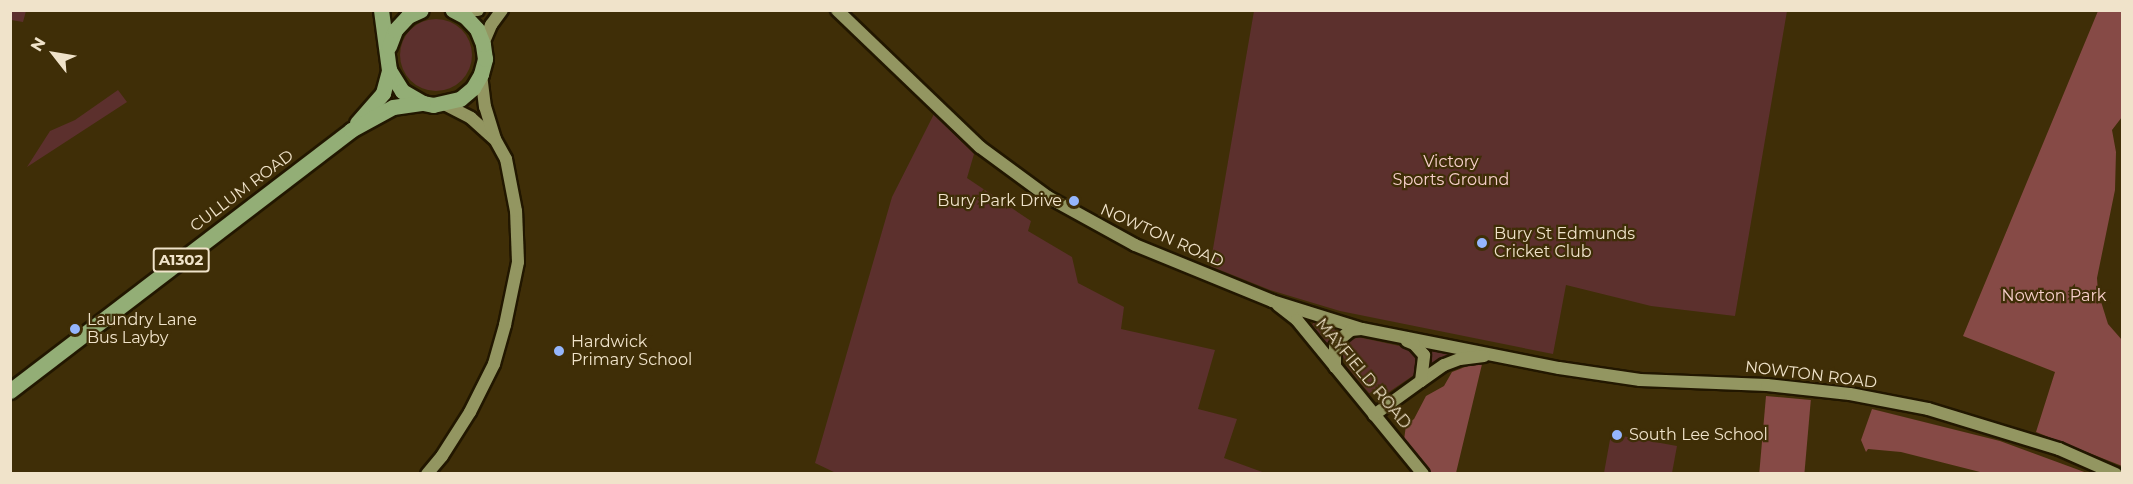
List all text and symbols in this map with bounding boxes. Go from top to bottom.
north arrow [24,24,84,84]
text: N [27,34,50,55]
street label: CULLUM ROAD [187,146,297,236]
park label: Victory Sports Ground [1393,152,1509,190]
place label: Bury Park Drive [937,191,1062,211]
marker: Bury Park Drive [1067,194,1081,208]
street label: NOWTON ROAD [1097,200,1227,272]
place label: Bury St Edmunds Cricket Club [1494,224,1635,262]
marker: Bury St Edmunds Cricket Club [1475,236,1489,250]
road number: A1302 [152,248,210,272]
park label: Nowton Park [2002,286,2106,306]
place label: Laundry Lane Bus Layby [87,310,197,348]
street label: MAYFIELD ROAD [1311,315,1415,433]
marker: Laundry Lane Bus Layby [68,322,82,336]
place label: Hardwick Primary School [571,332,692,370]
marker: Hardwick Primary School [552,344,566,358]
street label: NOWTON ROAD [1744,357,1878,393]
place label: South Lee School [1629,425,1768,445]
marker: South Lee School [1610,428,1624,442]

